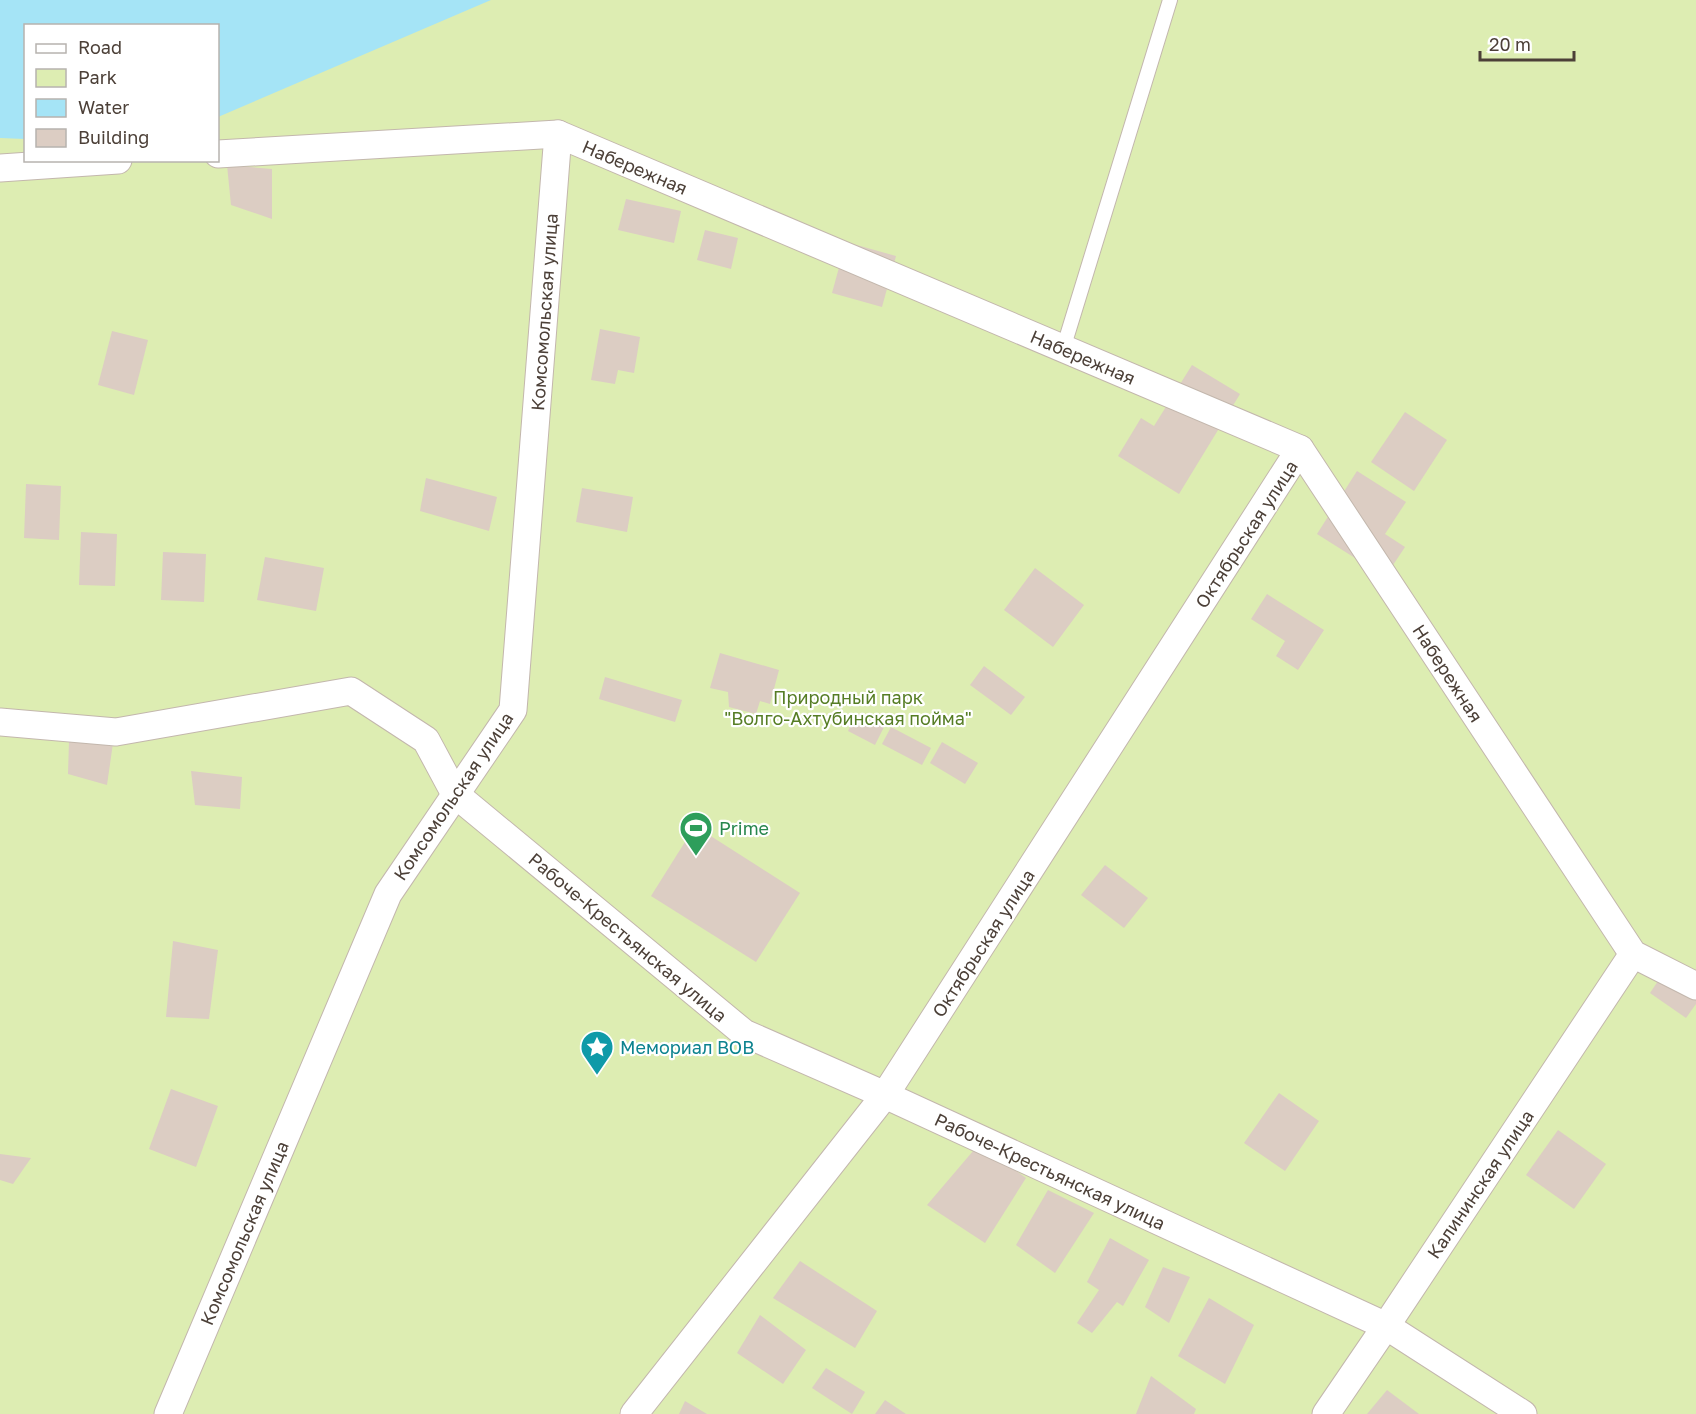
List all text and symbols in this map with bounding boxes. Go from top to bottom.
legend [24,24,219,162]
scale bar [1480,24,1574,62]
text: 20 m [1489,33,1531,55]
text: Road [78,36,122,58]
text: Park [78,66,117,88]
text: Water [78,96,129,118]
text: Building [78,126,149,148]
street label: Набережная [579,135,691,199]
street label: Комсомольская улица [526,212,562,412]
street label: Набережная [1027,325,1139,389]
street label: Октябрьская улица [1190,456,1302,612]
street label: Набережная [1408,620,1488,726]
park label: Природный парк "Волго-Ахтубинская пойма" [724,686,972,729]
street label: Комсомольская улица [389,708,517,884]
sports icon: Prime [678,810,714,857]
place label: Prime [719,817,769,839]
street label: Рабоче-Крестьянская улица [524,848,732,1026]
street label: Октябрьская улица [927,865,1039,1021]
place icon: Мемориал ВОВ [579,1029,615,1076]
place label: Мемориал ВОВ [620,1036,754,1058]
street label: Калининская улица [1422,1105,1538,1263]
street label: Рабоче-Крестьянская улица [931,1108,1169,1234]
street label: Комсомольская улица [195,1138,293,1328]

